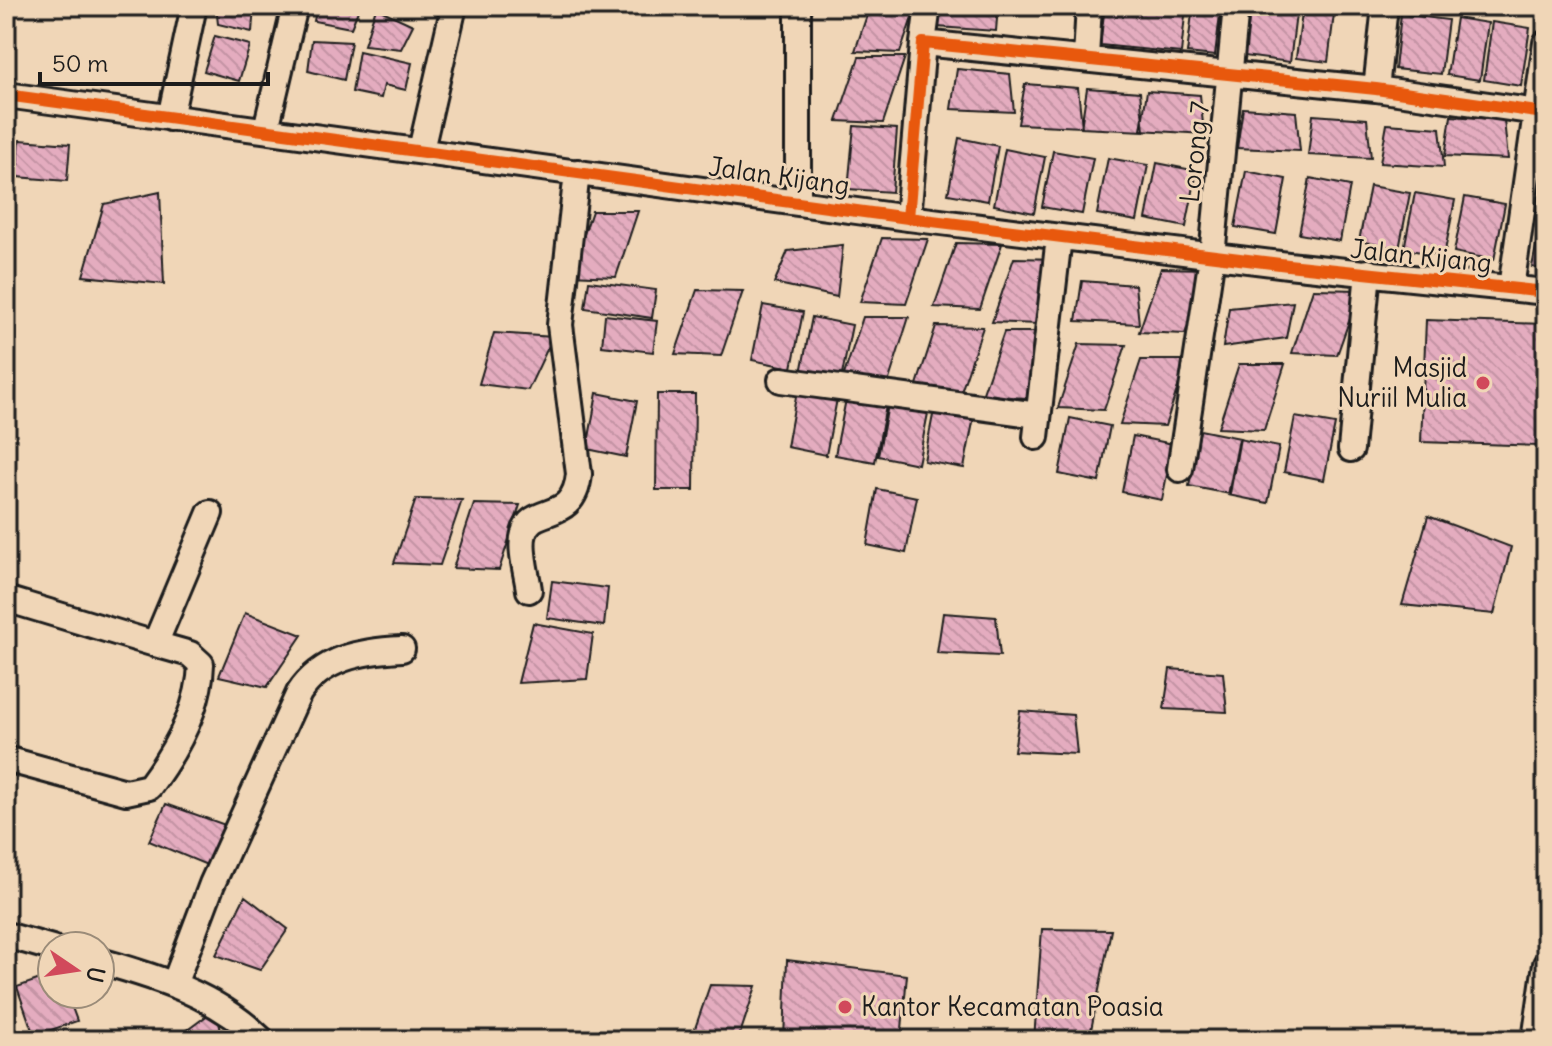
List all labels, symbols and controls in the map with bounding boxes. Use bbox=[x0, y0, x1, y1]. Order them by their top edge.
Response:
scale bar bbox=[40, 36, 268, 86]
text: 50 m bbox=[52, 48, 108, 78]
street label: Lorong 7 bbox=[1173, 99, 1216, 204]
street label: Jalan Kijang bbox=[706, 149, 852, 202]
street label: Jalan Kijang bbox=[1349, 232, 1493, 279]
place label: Masjid Nuriil Mulia bbox=[1337, 351, 1467, 414]
marker: Masjid Nuriil Mulia bbox=[1474, 374, 1492, 392]
north arrow bbox=[36, 930, 116, 1010]
text: U bbox=[80, 964, 111, 985]
place label: Kantor Kecamatan Poasia bbox=[861, 990, 1164, 1023]
marker: Kantor Kecamatan Poasia bbox=[836, 998, 854, 1016]

